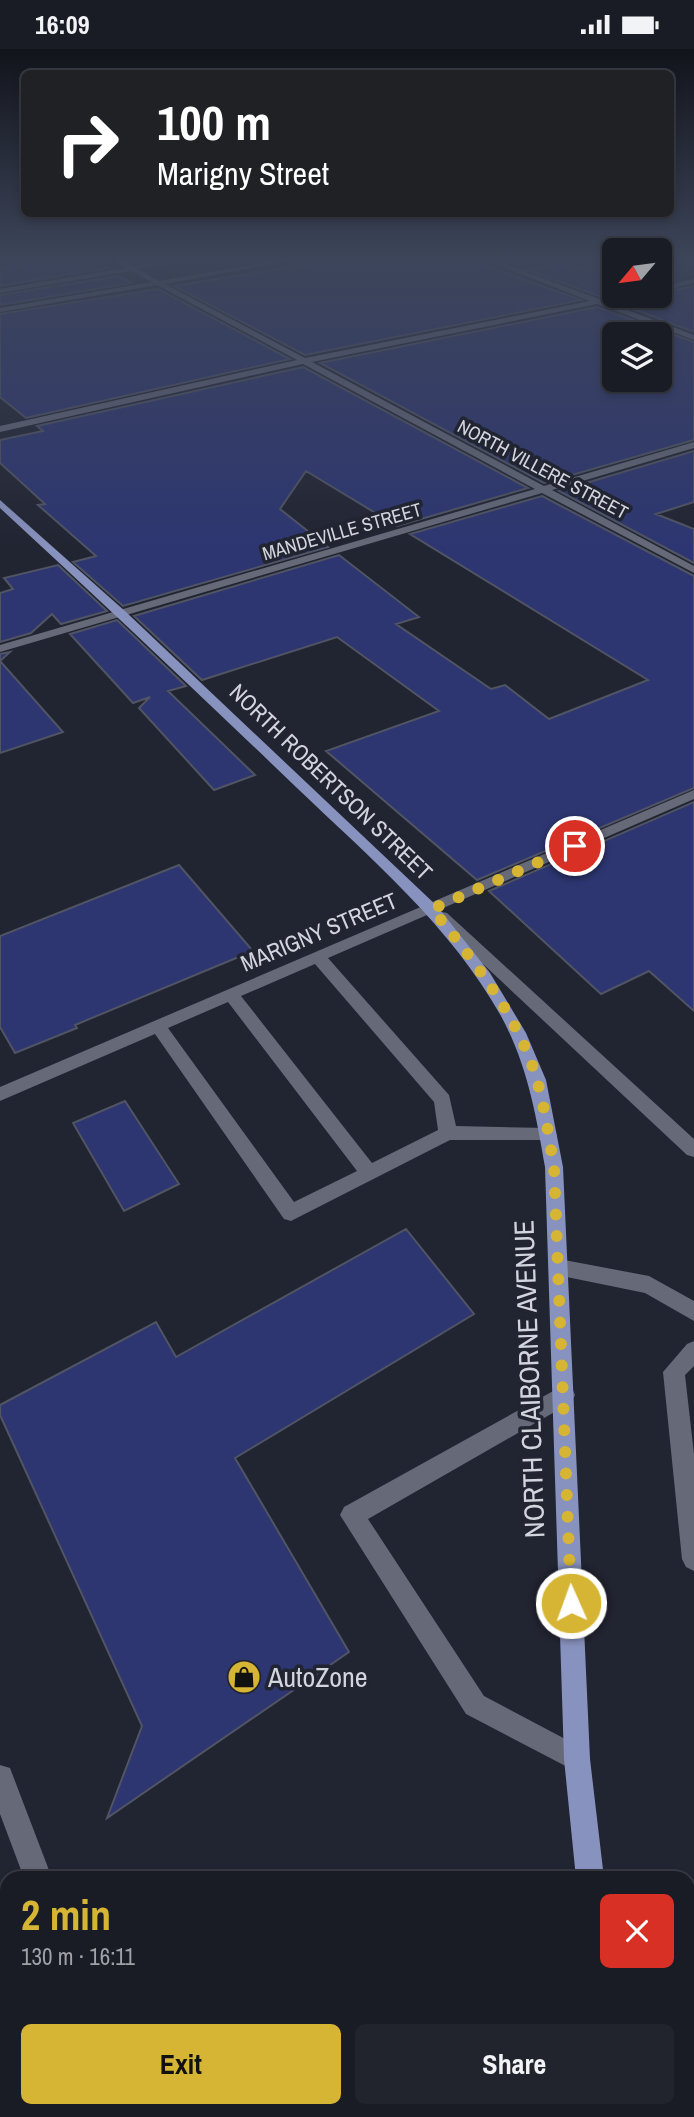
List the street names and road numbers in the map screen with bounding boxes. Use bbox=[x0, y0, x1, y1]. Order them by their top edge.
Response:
street label: NORTH VILLERE STREET bbox=[453, 413, 633, 525]
street label: MANDEVILLE STREET bbox=[259, 496, 425, 566]
street label: NORTH ROBERTSON STREET bbox=[223, 676, 440, 887]
street label: MARIGNY STREET bbox=[236, 884, 402, 979]
street label: NORTH CLAIBORNE AVENUE bbox=[504, 1219, 554, 1539]

